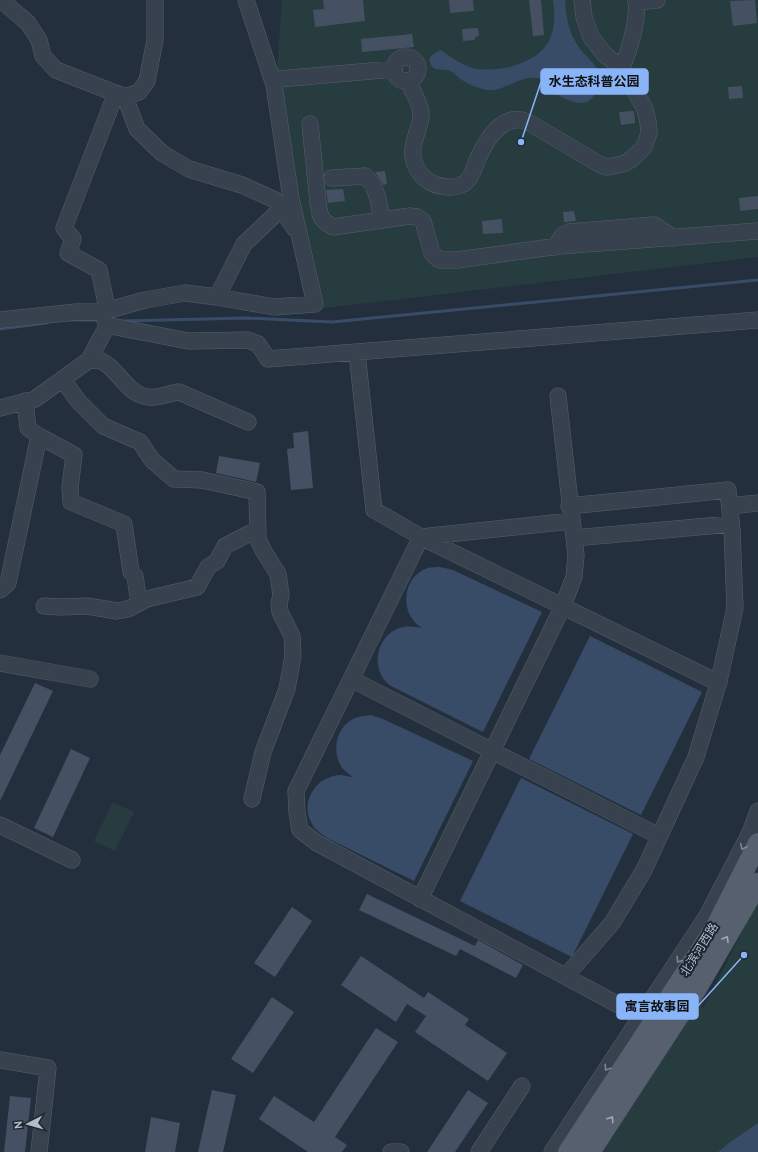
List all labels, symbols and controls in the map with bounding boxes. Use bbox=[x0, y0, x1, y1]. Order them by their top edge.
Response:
callout: 水生态科普公园 bbox=[541, 69, 648, 94]
text: 水生态科普公园 bbox=[548, 74, 640, 91]
one-way arrow bbox=[740, 842, 747, 850]
street label: 北滨河西路 bbox=[677, 920, 723, 980]
one-way arrow bbox=[721, 936, 728, 943]
one-way arrow bbox=[676, 956, 683, 963]
callout: 寓言故事园 bbox=[617, 994, 698, 1019]
text: 寓言故事园 bbox=[624, 999, 690, 1016]
one-way arrow bbox=[605, 1064, 612, 1071]
north arrow bbox=[8, 1104, 48, 1144]
one-way arrow bbox=[606, 1117, 613, 1124]
text: N bbox=[12, 1120, 26, 1130]

